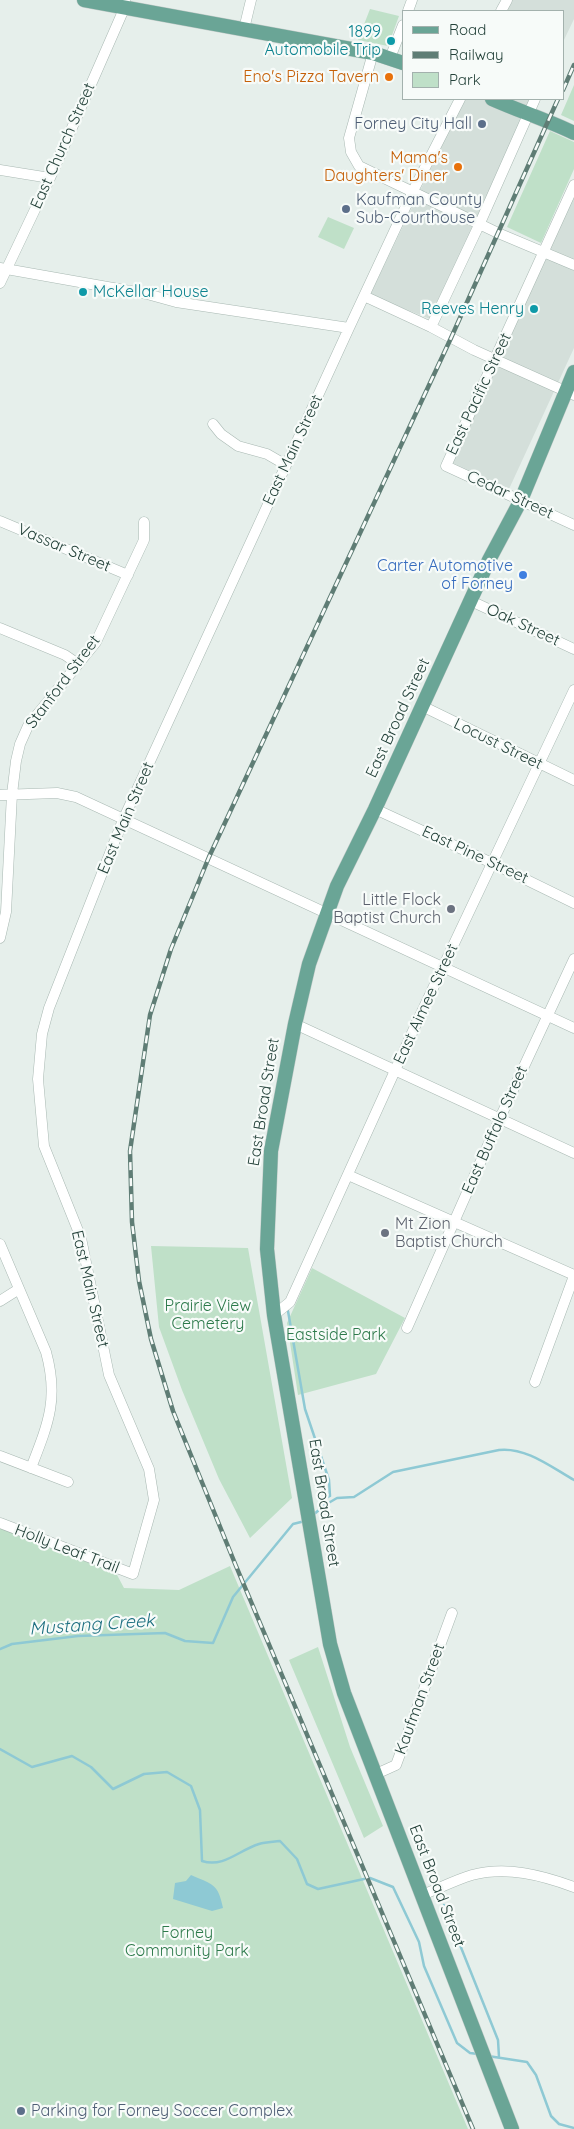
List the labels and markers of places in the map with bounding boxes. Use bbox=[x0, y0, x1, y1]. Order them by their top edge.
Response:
place label: 1899 Automobile Trip bbox=[264, 22, 381, 60]
marker: 1899 Automobile Trip bbox=[385, 35, 397, 47]
place label: Eno's Pizza Tavern bbox=[243, 67, 379, 87]
marker: Eno's Pizza Tavern bbox=[383, 71, 395, 83]
place label: Forney City Hall bbox=[354, 114, 472, 134]
marker: Forney City Hall bbox=[476, 118, 488, 130]
place label: Mama's Daughters' Diner bbox=[324, 148, 448, 186]
marker: Mama's Daughters' Diner bbox=[452, 161, 464, 173]
place label: Kaufman County Sub-Courthouse bbox=[356, 190, 482, 228]
marker: Kaufman County Sub-Courthouse bbox=[340, 203, 352, 215]
place label: McKellar House bbox=[93, 282, 208, 302]
marker: McKellar House bbox=[77, 286, 89, 298]
place label: Reeves Henry bbox=[421, 299, 524, 319]
marker: Reeves Henry bbox=[528, 303, 540, 315]
place label: Carter Automotive of Forney bbox=[377, 556, 513, 594]
marker: Carter Automotive of Forney bbox=[517, 569, 529, 581]
place label: Little Flock Baptist Church bbox=[333, 890, 441, 928]
marker: Little Flock Baptist Church bbox=[445, 903, 457, 915]
place label: Mt Zion Baptist Church bbox=[395, 1214, 503, 1252]
marker: Mt Zion Baptist Church bbox=[379, 1227, 391, 1239]
place label: Parking for Forney Soccer Complex bbox=[31, 2101, 293, 2121]
marker: Parking for Forney Soccer Complex bbox=[15, 2105, 27, 2117]

